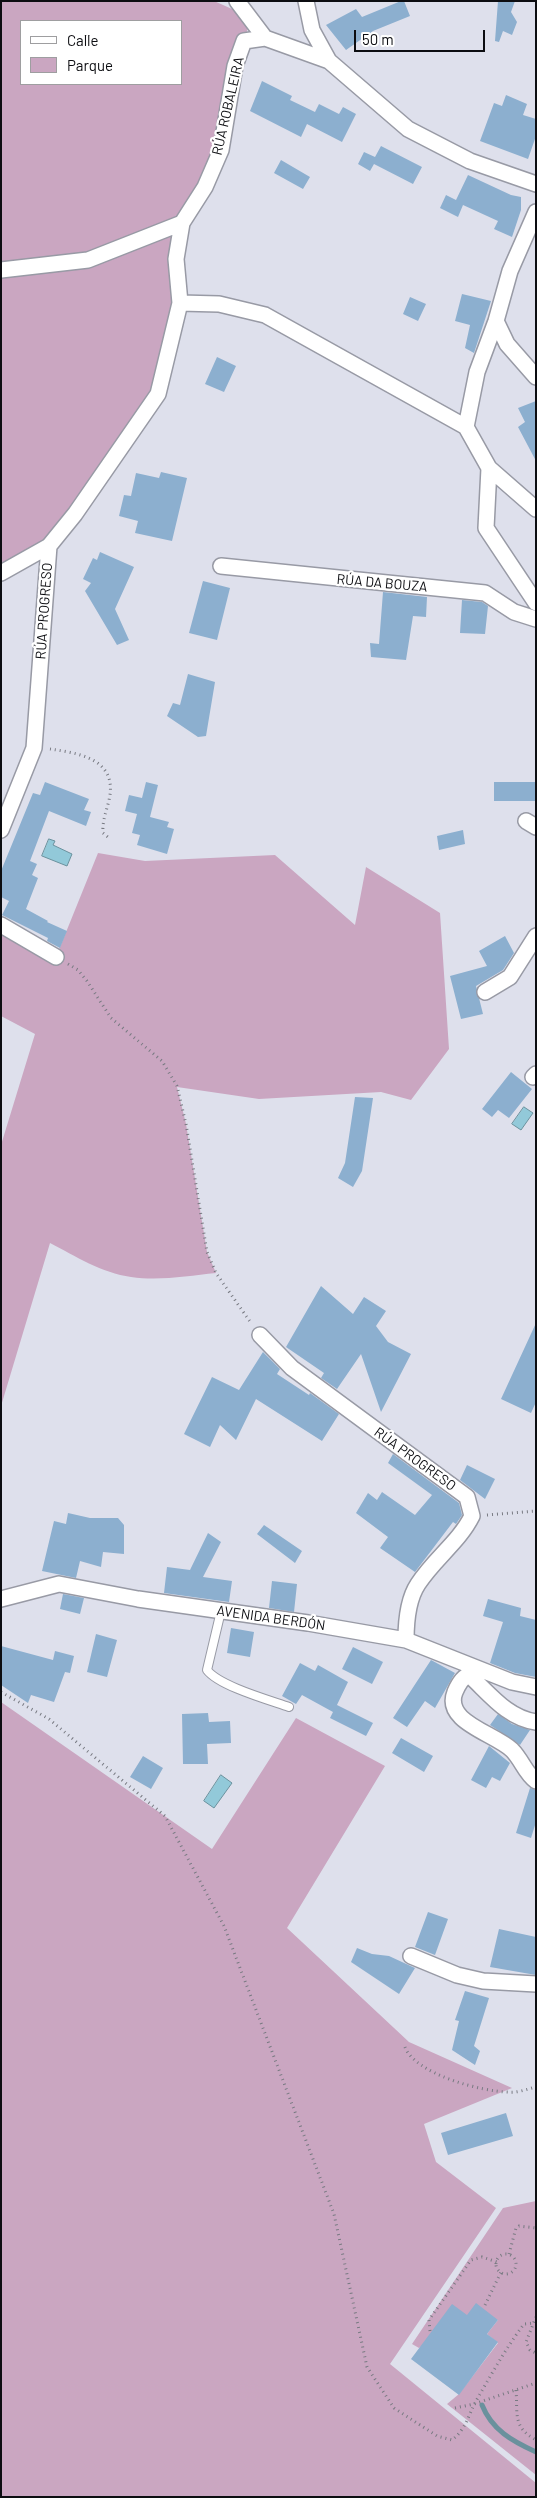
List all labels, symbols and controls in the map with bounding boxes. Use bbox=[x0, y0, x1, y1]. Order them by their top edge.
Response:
legend bbox=[20, 20, 182, 85]
scale bar bbox=[357, 20, 488, 52]
text: 50 m bbox=[362, 30, 394, 48]
text: Calle bbox=[67, 31, 99, 49]
street label: RÚA ROBALEIRA bbox=[208, 55, 248, 157]
text: Parque bbox=[67, 56, 113, 74]
street label: RÚA PROGRESO bbox=[32, 562, 56, 660]
street label: RÚA DA BOUZA bbox=[336, 571, 428, 595]
street label: RÚA PROGRESO bbox=[371, 1424, 459, 1494]
street label: AVENIDA BERDÓN bbox=[216, 1602, 326, 1634]

